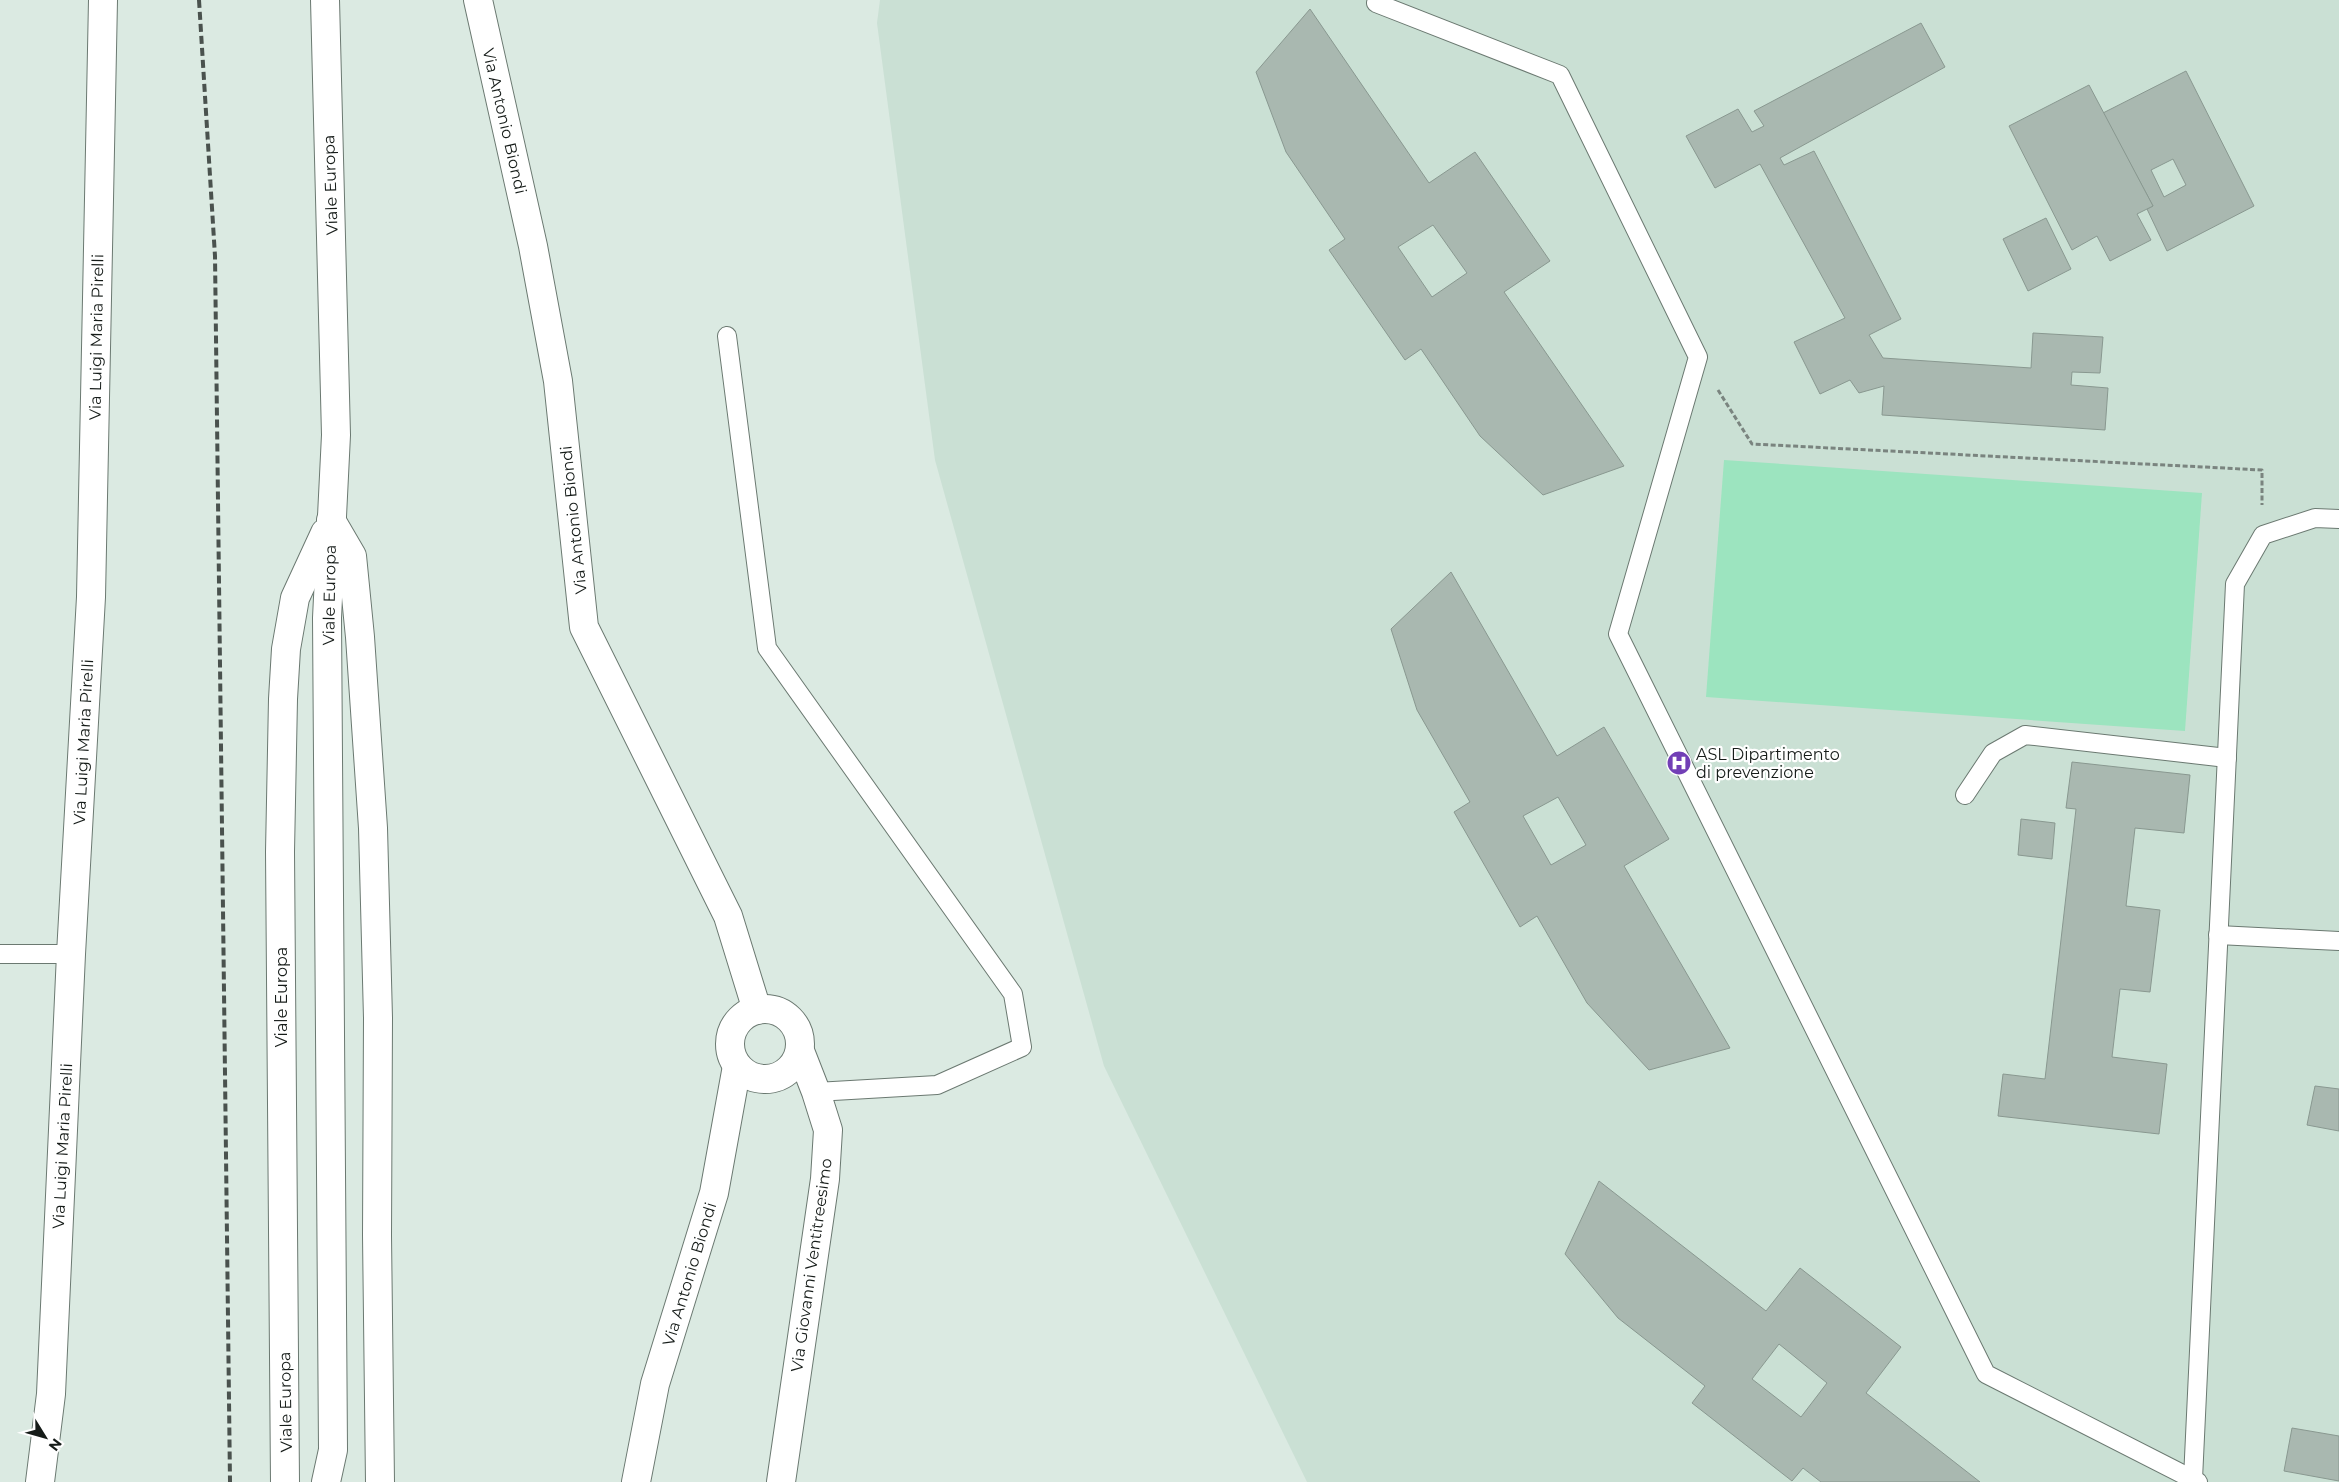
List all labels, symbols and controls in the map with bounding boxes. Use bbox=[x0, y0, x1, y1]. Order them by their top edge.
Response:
street label: Via Antonio Biondi bbox=[478, 46, 531, 196]
street label: Viale Europa bbox=[319, 134, 342, 236]
street label: Via Luigi Maria Pirelli bbox=[86, 254, 107, 420]
street label: Via Antonio Biondi bbox=[556, 445, 591, 595]
street label: Viale Europa bbox=[319, 545, 340, 645]
street label: Via Luigi Maria Pirelli bbox=[70, 659, 97, 825]
place label: ASL Dipartimento di prevenzione bbox=[1696, 745, 1840, 782]
hospital icon: ASL Dipartimento di prevenzione bbox=[1666, 750, 1692, 776]
street label: Viale Europa bbox=[272, 947, 291, 1047]
street label: Via Luigi Maria Pirelli bbox=[49, 1063, 76, 1229]
street label: Via Giovanni Ventitreesimo bbox=[787, 1157, 836, 1373]
street label: Via Antonio Biondi bbox=[659, 1200, 720, 1348]
street label: Viale Europa bbox=[275, 1352, 296, 1452]
north arrow bbox=[20, 1412, 70, 1462]
text: N bbox=[45, 1435, 66, 1455]

